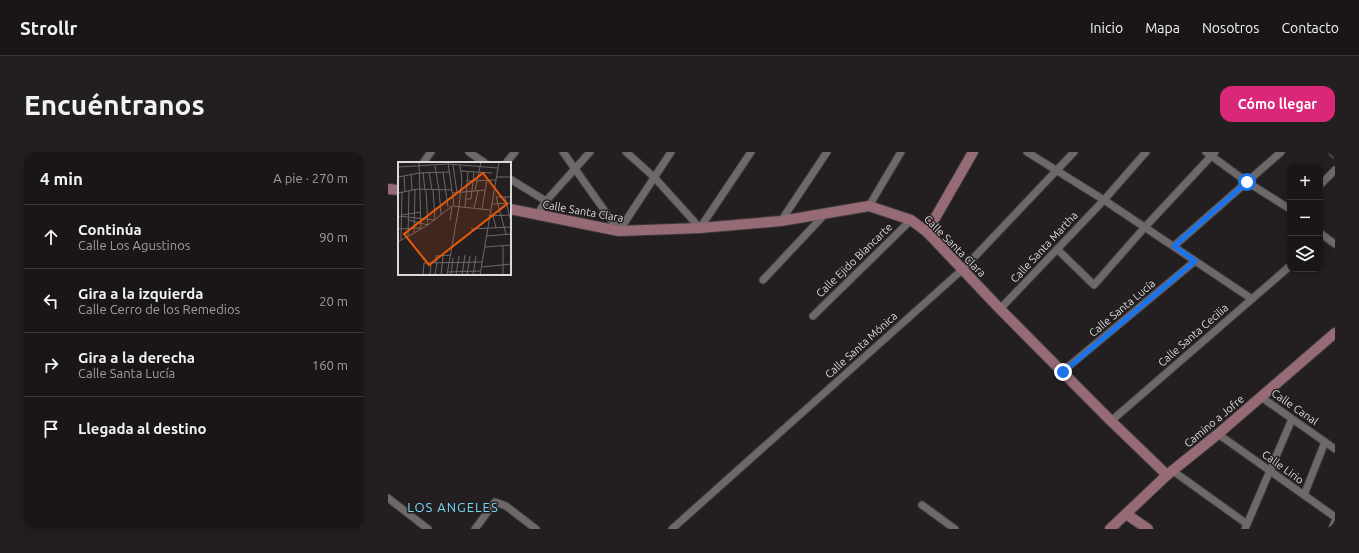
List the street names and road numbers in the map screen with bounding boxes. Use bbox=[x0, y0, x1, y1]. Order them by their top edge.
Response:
street label: Calle Santa Clara bbox=[542, 198, 624, 224]
street label: Calle Santa Martha bbox=[1008, 209, 1080, 285]
street label: Calle Santa Clara bbox=[922, 213, 988, 279]
street label: Calle Ejido Blancarte bbox=[814, 221, 894, 299]
street label: Calle Santa Lucía bbox=[1087, 277, 1157, 339]
street label: Calle Santa Cecilia bbox=[1156, 301, 1230, 369]
street label: Calle Santa Mónica bbox=[823, 310, 899, 380]
street label: Calle Canal bbox=[1269, 387, 1321, 427]
street label: Camino a Jofre bbox=[1182, 393, 1246, 449]
street label: Calle Lirio bbox=[1260, 448, 1306, 486]

